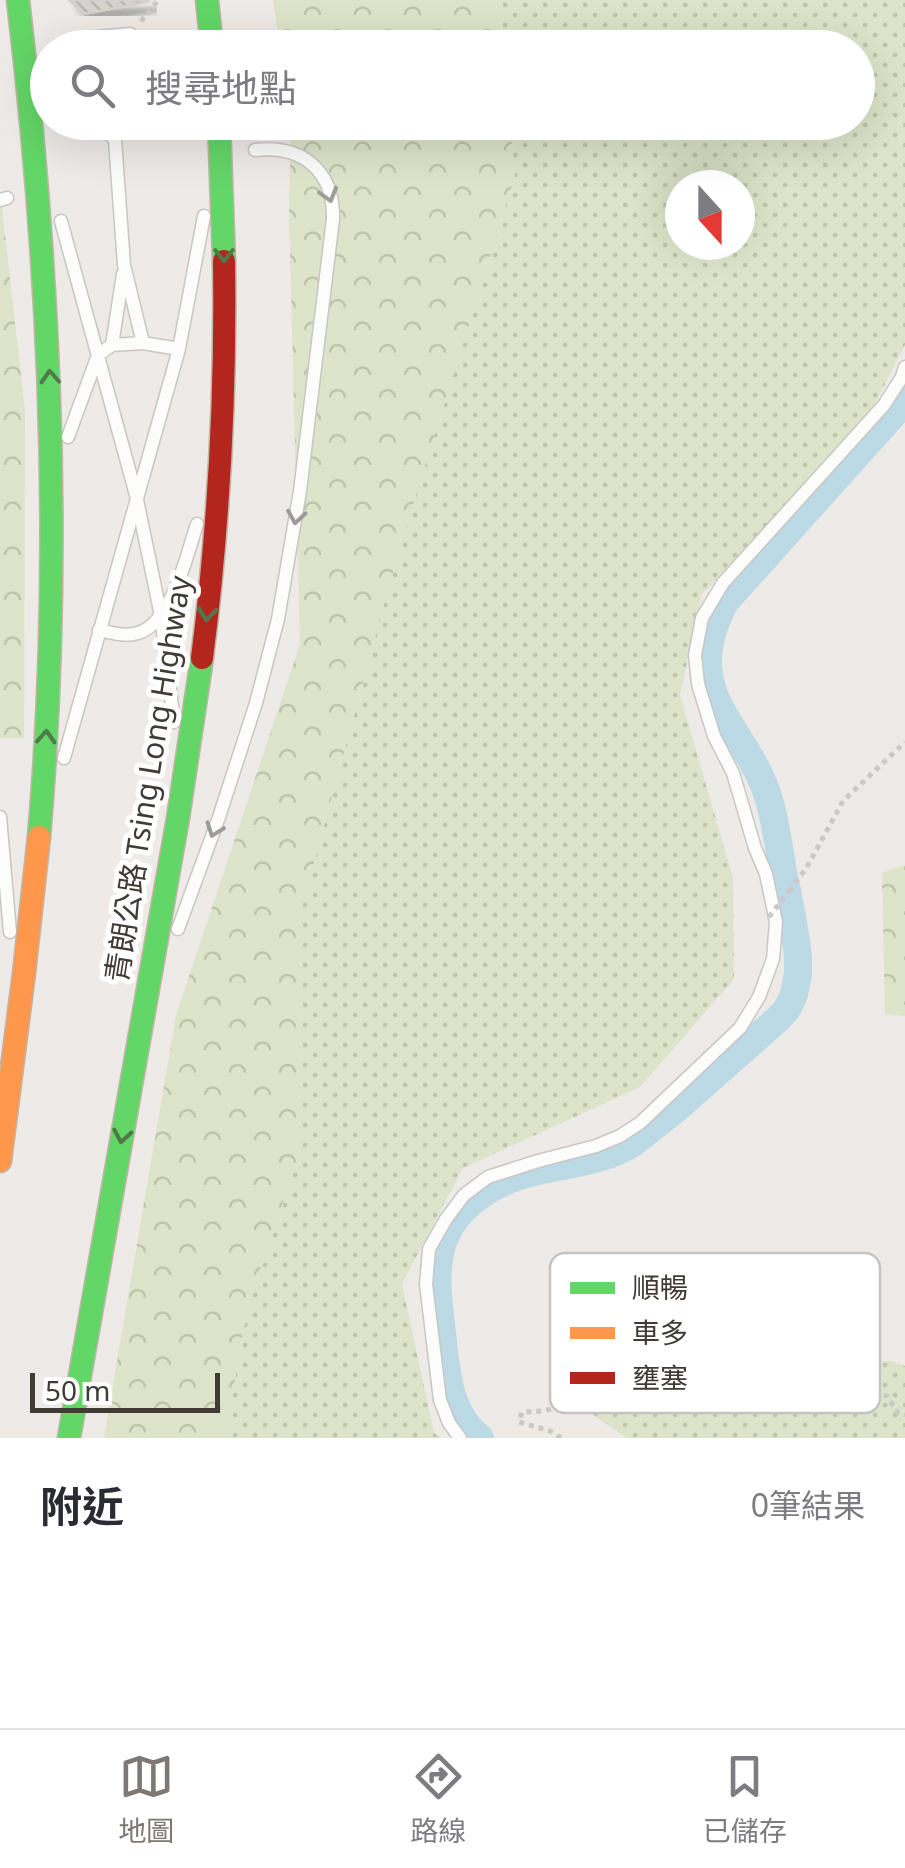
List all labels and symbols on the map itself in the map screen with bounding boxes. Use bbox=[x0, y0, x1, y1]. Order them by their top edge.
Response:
north arrow bbox=[665, 170, 755, 260]
one-way arrow bbox=[317, 186, 338, 203]
one-way arrow bbox=[214, 247, 235, 263]
one-way arrow bbox=[40, 368, 61, 384]
one-way arrow bbox=[287, 508, 308, 525]
street label: 青朗公路 Tsing Long Highway bbox=[95, 572, 200, 985]
one-way arrow bbox=[197, 607, 219, 623]
one-way arrow bbox=[35, 728, 56, 744]
one-way arrow bbox=[205, 821, 226, 838]
one-way arrow bbox=[112, 1128, 133, 1144]
legend bbox=[550, 1253, 880, 1413]
text: 順暢 bbox=[632, 1268, 688, 1306]
text: 車多 bbox=[632, 1313, 688, 1351]
text: 壅塞 bbox=[632, 1358, 688, 1396]
scale bar bbox=[30, 1368, 220, 1412]

